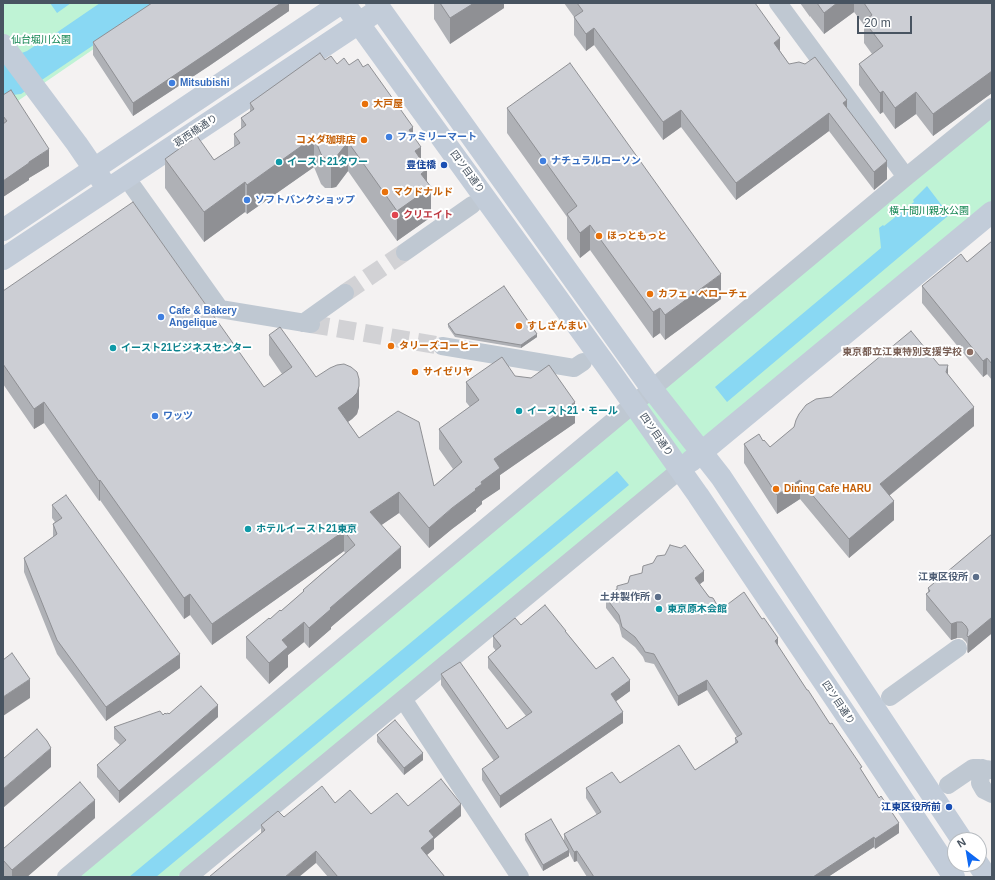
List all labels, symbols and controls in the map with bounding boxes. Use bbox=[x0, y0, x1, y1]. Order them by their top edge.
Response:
scale bar bbox=[859, 8, 914, 34]
text: 20 m bbox=[864, 16, 891, 30]
park label: 仙台堀川公園 bbox=[11, 34, 71, 46]
place label: Mitsubishi bbox=[180, 77, 229, 89]
marker: Mitsubishi bbox=[167, 78, 177, 88]
place label: 大戸屋 bbox=[373, 98, 403, 110]
marker: 大戸屋 bbox=[360, 99, 370, 109]
street label: 葛西橋通り bbox=[172, 112, 220, 150]
place label: ファミリーマート bbox=[397, 131, 477, 143]
marker: ファミリーマート bbox=[384, 132, 394, 142]
place label: コメダ珈琲店 bbox=[296, 134, 356, 146]
marker: コメダ珈琲店 bbox=[359, 135, 369, 145]
street label: 四ツ目通り bbox=[447, 148, 487, 196]
place label: ナチュラルローソン bbox=[551, 155, 641, 167]
place label: イースト21タワー bbox=[287, 156, 368, 168]
marker: ナチュラルローソン bbox=[538, 156, 548, 166]
marker: イースト21タワー bbox=[274, 157, 284, 167]
place label: 豊住橋 bbox=[406, 159, 436, 171]
marker: 豊住橋 bbox=[439, 160, 449, 170]
place label: マクドナルド bbox=[393, 186, 453, 198]
marker: マクドナルド bbox=[380, 187, 390, 197]
place label: ソフトバンクショップ bbox=[255, 194, 355, 206]
marker: ソフトバンクショップ bbox=[242, 195, 252, 205]
park label: 横十間川親水公園 bbox=[889, 205, 969, 217]
place label: クリエイト bbox=[403, 209, 453, 221]
marker: クリエイト bbox=[390, 210, 400, 220]
place label: ほっともっと bbox=[607, 230, 667, 242]
marker: ほっともっと bbox=[594, 231, 604, 241]
place label: カフェ・ベローチェ bbox=[658, 288, 748, 300]
marker: カフェ・ベローチェ bbox=[645, 289, 655, 299]
place label: Cafe & Bakery Angelique bbox=[169, 305, 237, 328]
marker: Cafe & Bakery Angelique bbox=[156, 312, 166, 322]
place label: すしざんまい bbox=[527, 320, 587, 332]
marker: すしざんまい bbox=[514, 321, 524, 331]
place label: タリーズコーヒー bbox=[399, 340, 479, 352]
marker: タリーズコーヒー bbox=[386, 341, 396, 351]
place label: イースト21ビジネスセンター bbox=[121, 342, 252, 354]
marker: イースト21ビジネスセンター bbox=[108, 343, 118, 353]
place label: 東京都立江東特別支援学校 bbox=[842, 346, 962, 358]
marker: 東京都立江東特別支援学校 bbox=[965, 347, 975, 357]
place label: サイゼリヤ bbox=[423, 366, 473, 378]
marker: サイゼリヤ bbox=[410, 367, 420, 377]
place label: イース卜21・モール bbox=[527, 405, 618, 417]
marker: イース卜21・モール bbox=[514, 406, 524, 416]
place label: ワッツ bbox=[163, 410, 193, 422]
marker: ワッツ bbox=[150, 411, 160, 421]
street label: 四ツ目通り bbox=[637, 411, 675, 459]
place label: Dining Cafe HARU bbox=[784, 483, 871, 495]
marker: Dining Cafe HARU bbox=[771, 484, 781, 494]
place label: ホテルイースト21東京 bbox=[256, 523, 357, 535]
marker: ホテルイースト21東京 bbox=[243, 524, 253, 534]
place label: 江東区役所 bbox=[918, 571, 968, 583]
marker: 江東区役所 bbox=[971, 572, 981, 582]
place label: 土井製作所 bbox=[600, 591, 650, 603]
marker: 土井製作所 bbox=[653, 592, 663, 602]
place label: 東京原木会館 bbox=[667, 603, 727, 615]
marker: 東京原木会館 bbox=[654, 604, 664, 614]
street label: 四ツ目通り bbox=[819, 679, 857, 727]
place label: 江東区役所前 bbox=[881, 801, 941, 813]
marker: 江東区役所前 bbox=[944, 802, 954, 812]
north arrow bbox=[947, 832, 987, 872]
text: N bbox=[955, 835, 968, 850]

